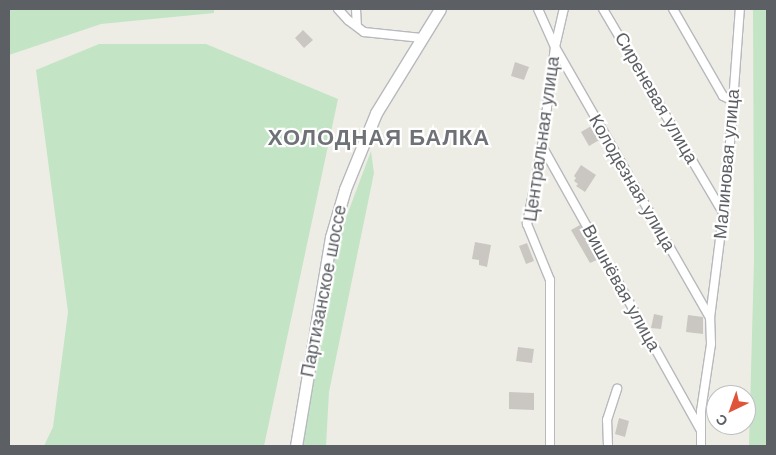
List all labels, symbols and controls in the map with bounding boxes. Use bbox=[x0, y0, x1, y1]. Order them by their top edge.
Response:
street label: Сиреневая улица bbox=[610, 29, 702, 167]
street label: Центральная улица bbox=[520, 55, 564, 223]
street label: Малиновая улица bbox=[710, 88, 744, 240]
street label: Колодезная улица bbox=[584, 111, 680, 255]
district label: ХОЛОДНАЯ БАЛКА bbox=[266, 125, 492, 151]
street label: Партизанское шоссе bbox=[297, 203, 351, 379]
street label: Вишнёвая улица bbox=[577, 221, 665, 355]
north arrow bbox=[706, 385, 756, 435]
text: С bbox=[713, 411, 731, 430]

